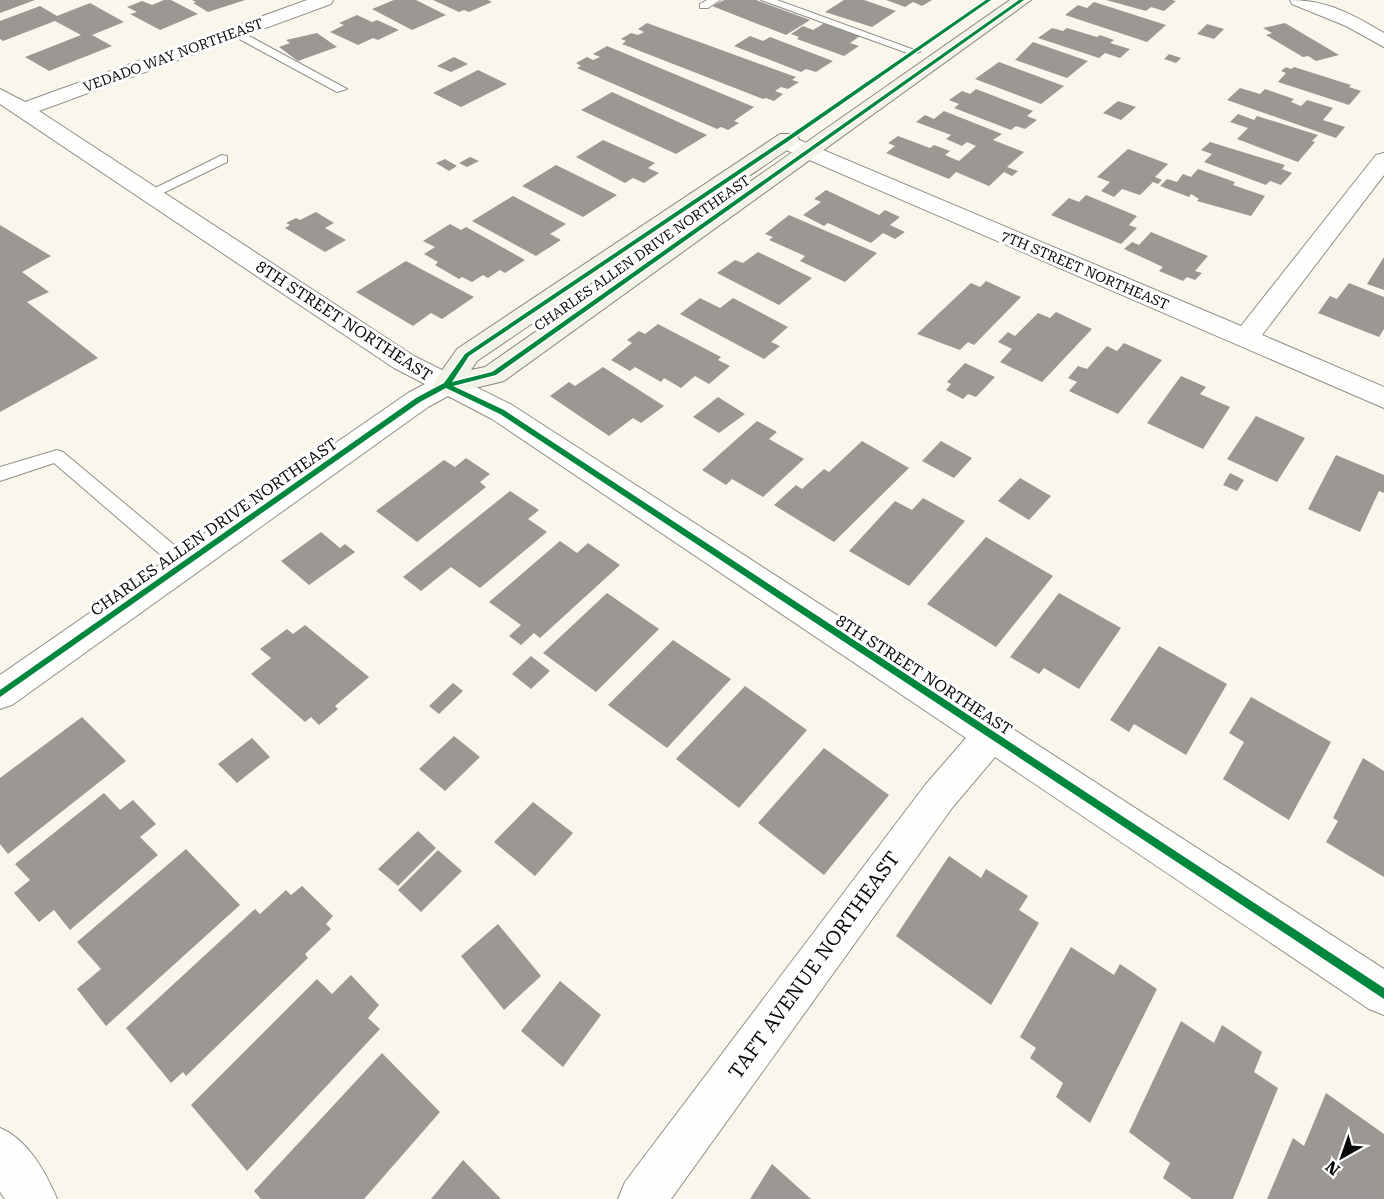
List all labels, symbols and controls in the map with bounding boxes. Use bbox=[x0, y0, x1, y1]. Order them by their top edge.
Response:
street label: VEDADO WAY NORTHEAST bbox=[81, 15, 265, 95]
street label: CHARLES ALLEN DRIVE NORTHEAST bbox=[531, 172, 753, 334]
street label: 7TH STREET NORTHEAST bbox=[999, 227, 1171, 313]
street label: 8TH STREET NORTHEAST bbox=[252, 257, 436, 385]
street label: CHARLES ALLEN DRIVE NORTHEAST bbox=[87, 434, 341, 620]
street label: 8TH STREET NORTHEAST bbox=[832, 611, 1016, 739]
street label: TAFT AVENUE NORTHEAST bbox=[723, 847, 905, 1083]
north arrow bbox=[1312, 1127, 1372, 1187]
text: N bbox=[1322, 1157, 1344, 1179]

